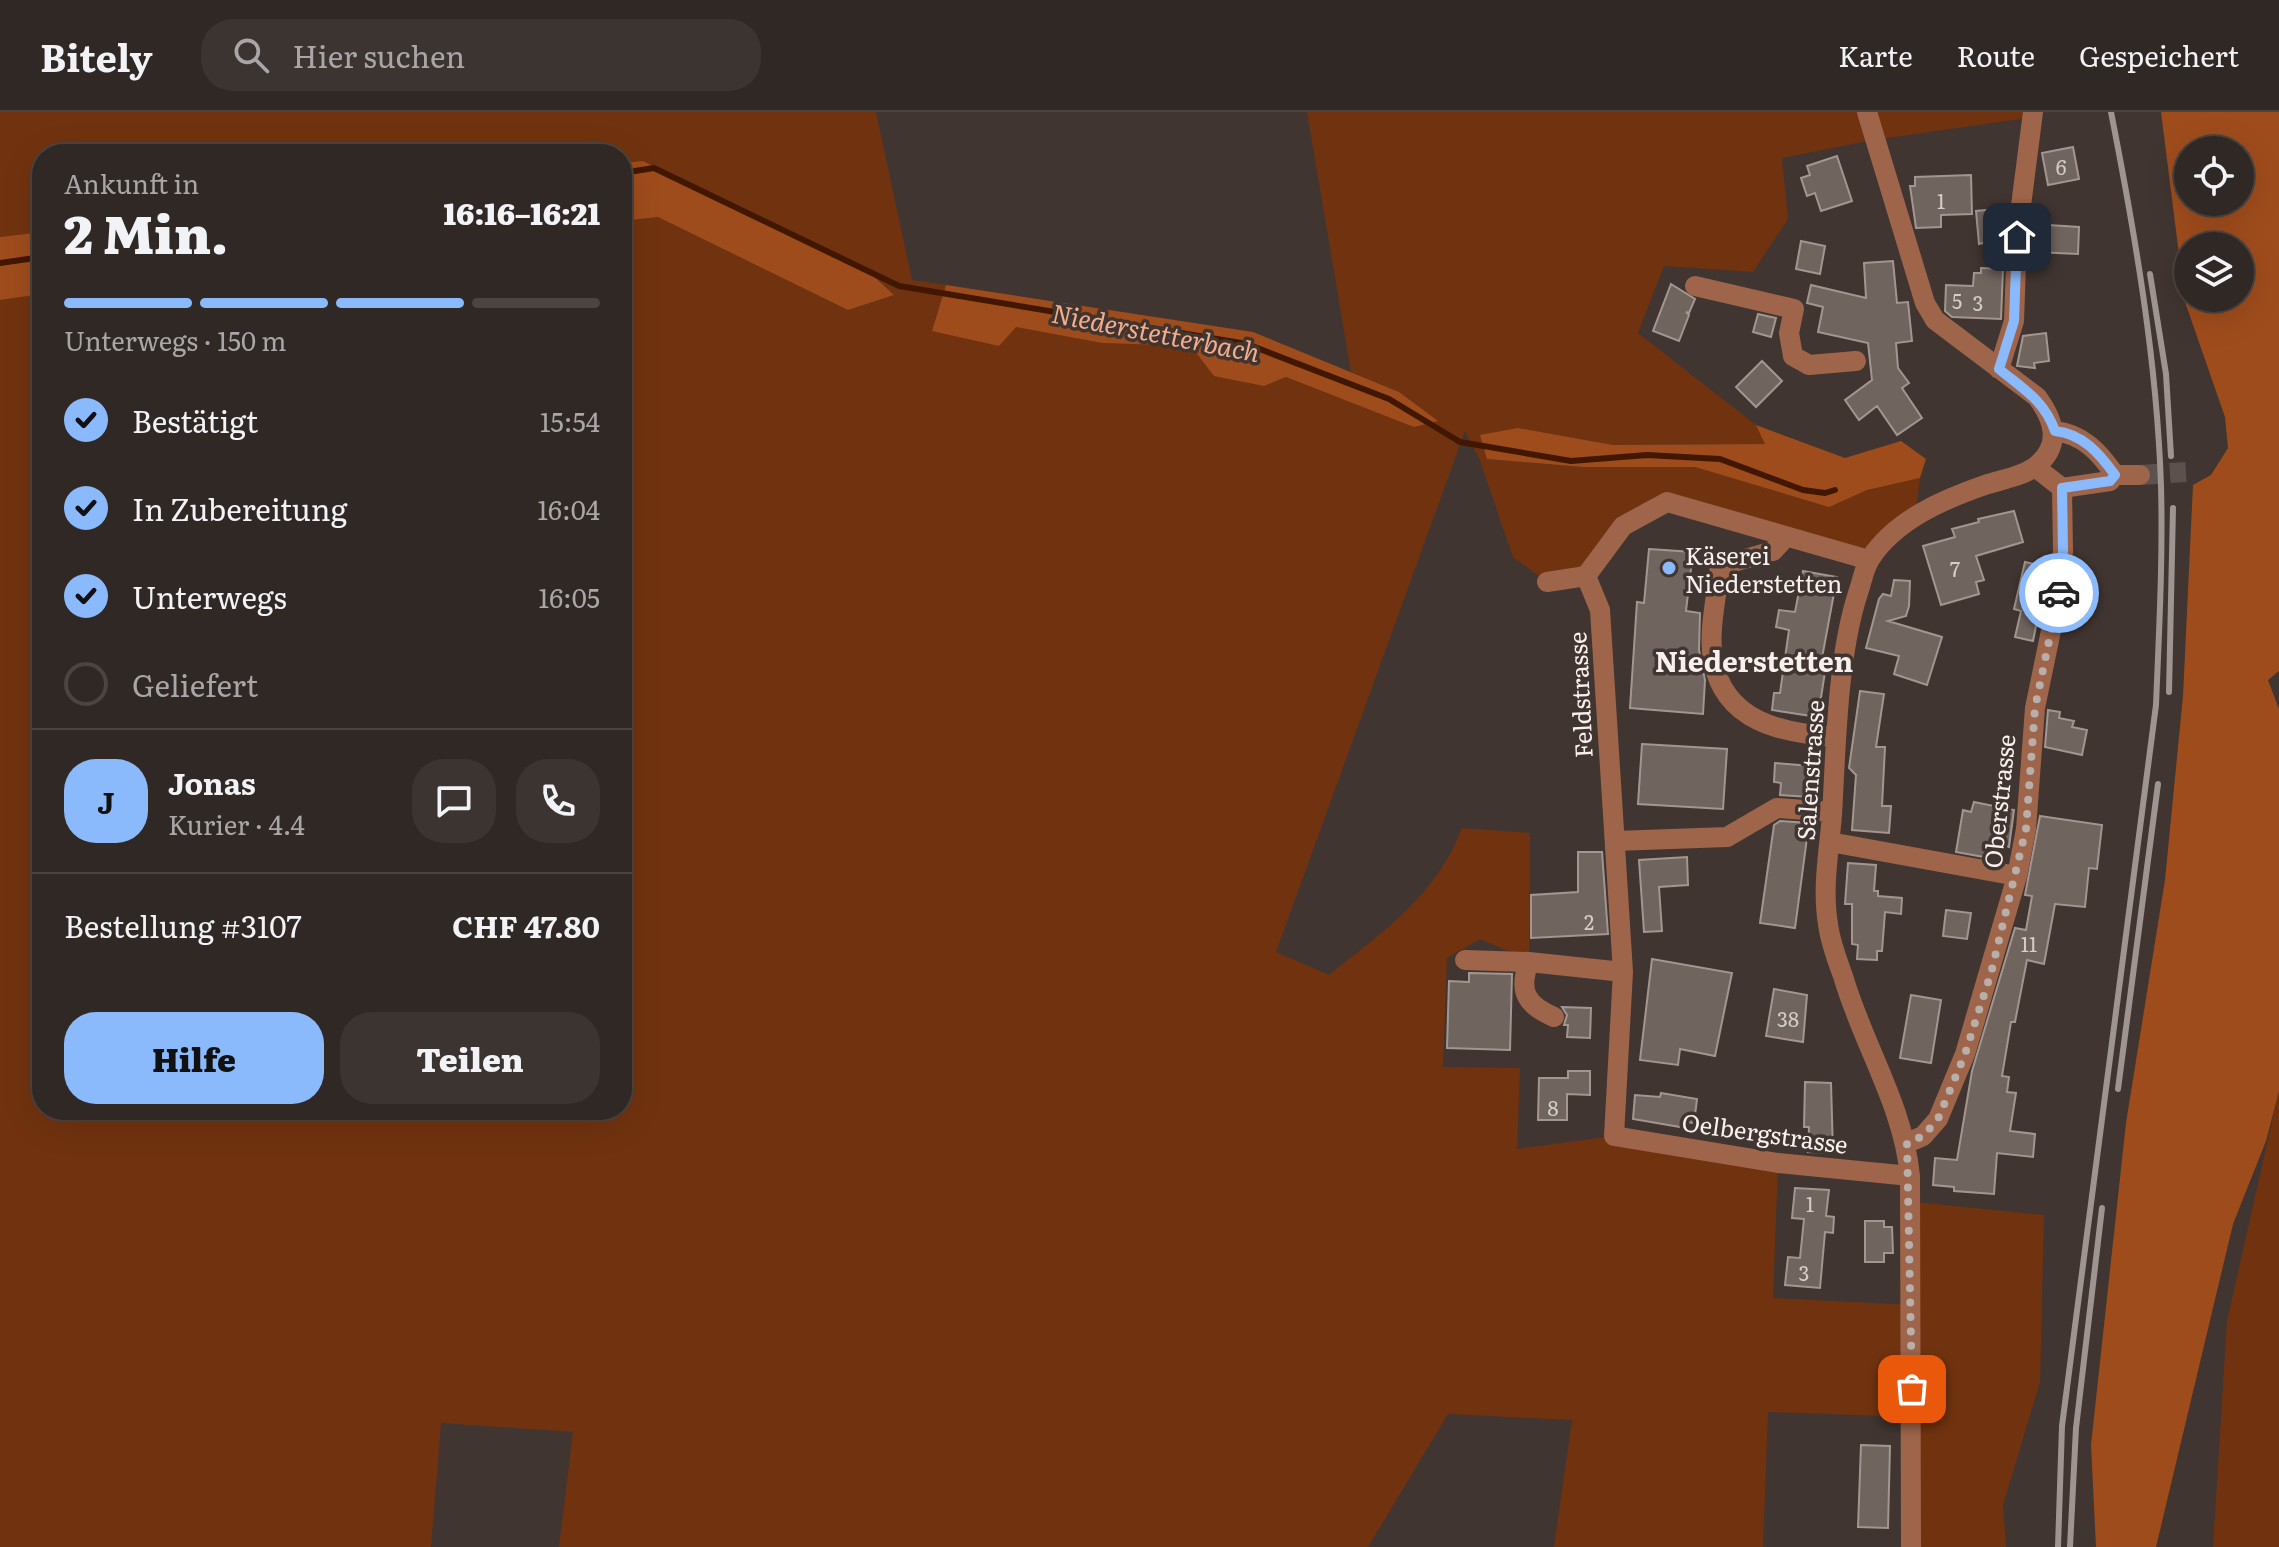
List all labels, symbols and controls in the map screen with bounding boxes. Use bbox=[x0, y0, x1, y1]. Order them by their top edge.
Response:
search box bbox=[201, 19, 761, 91]
text: Bitely bbox=[40, 27, 153, 84]
icon: search bbox=[229, 33, 273, 77]
text: Hier suchen bbox=[293, 33, 465, 77]
text: Karte bbox=[1838, 34, 1913, 76]
text: Route bbox=[1957, 34, 2035, 76]
text: Gespeichert bbox=[2079, 34, 2239, 76]
map controls bbox=[2174, 136, 2254, 312]
button: locate bbox=[2174, 136, 2254, 216]
house number: 6 bbox=[2056, 151, 2067, 181]
text: Ankunft in bbox=[64, 163, 199, 202]
house number: 1 bbox=[1937, 185, 1945, 215]
text: 16:16–16:21 bbox=[444, 190, 600, 234]
text: 2 Min. bbox=[64, 193, 228, 270]
pin bbox=[1983, 203, 2051, 271]
icon: home bbox=[1995, 215, 2039, 259]
button: layers bbox=[2174, 232, 2254, 312]
house number: 5 bbox=[1952, 285, 1962, 315]
house number: 3 bbox=[1973, 287, 1983, 317]
water label: Niederstetterbach bbox=[1049, 292, 1263, 370]
text: Unterwegs · 150 m bbox=[64, 320, 286, 359]
icon: check bbox=[64, 398, 108, 442]
text: Bestätigt bbox=[132, 398, 258, 442]
text: 15:54 bbox=[540, 401, 600, 440]
icon: check bbox=[64, 486, 108, 530]
text: In Zubereitung bbox=[132, 486, 347, 530]
text: 16:04 bbox=[537, 489, 600, 528]
place label: Käserei Niederstetten bbox=[1685, 537, 1843, 600]
house number: 7 bbox=[1950, 553, 1960, 583]
courier bbox=[2019, 553, 2099, 633]
marker: Käserei Niederstetten bbox=[1660, 559, 1678, 577]
icon: car bbox=[2037, 571, 2081, 615]
icon: check bbox=[64, 574, 108, 618]
text: Unterwegs bbox=[132, 574, 287, 618]
text: 16:05 bbox=[539, 577, 600, 616]
street label: Feldstrasse bbox=[1558, 631, 1600, 759]
district label: Niederstetten bbox=[1655, 639, 1853, 681]
text: Geliefert bbox=[132, 662, 258, 706]
street label: Salenstrasse bbox=[1787, 699, 1831, 841]
street label: Oberstrasse bbox=[1974, 732, 2022, 870]
button: chat bbox=[412, 759, 496, 843]
button: phone bbox=[516, 759, 600, 843]
text: Jonas bbox=[168, 760, 256, 804]
text: J bbox=[97, 779, 115, 823]
text: Kurier · 4.4 bbox=[168, 804, 305, 843]
text: Bestellung #3107 bbox=[64, 903, 302, 947]
text: CHF 47.80 bbox=[452, 903, 600, 947]
house number: 2 bbox=[1584, 906, 1594, 936]
house number: 11 bbox=[2021, 928, 2037, 958]
house number: 38 bbox=[1777, 1003, 1799, 1033]
button: Hilfe bbox=[64, 1012, 324, 1104]
button: Teilen bbox=[340, 1012, 600, 1104]
house number: 8 bbox=[1547, 1092, 1559, 1122]
street label: Oelbergstrasse bbox=[1680, 1103, 1850, 1161]
house number: 1 bbox=[1806, 1188, 1814, 1218]
house number: 3 bbox=[1799, 1257, 1809, 1287]
pin bbox=[1878, 1355, 1946, 1423]
icon: bag bbox=[1890, 1367, 1934, 1411]

